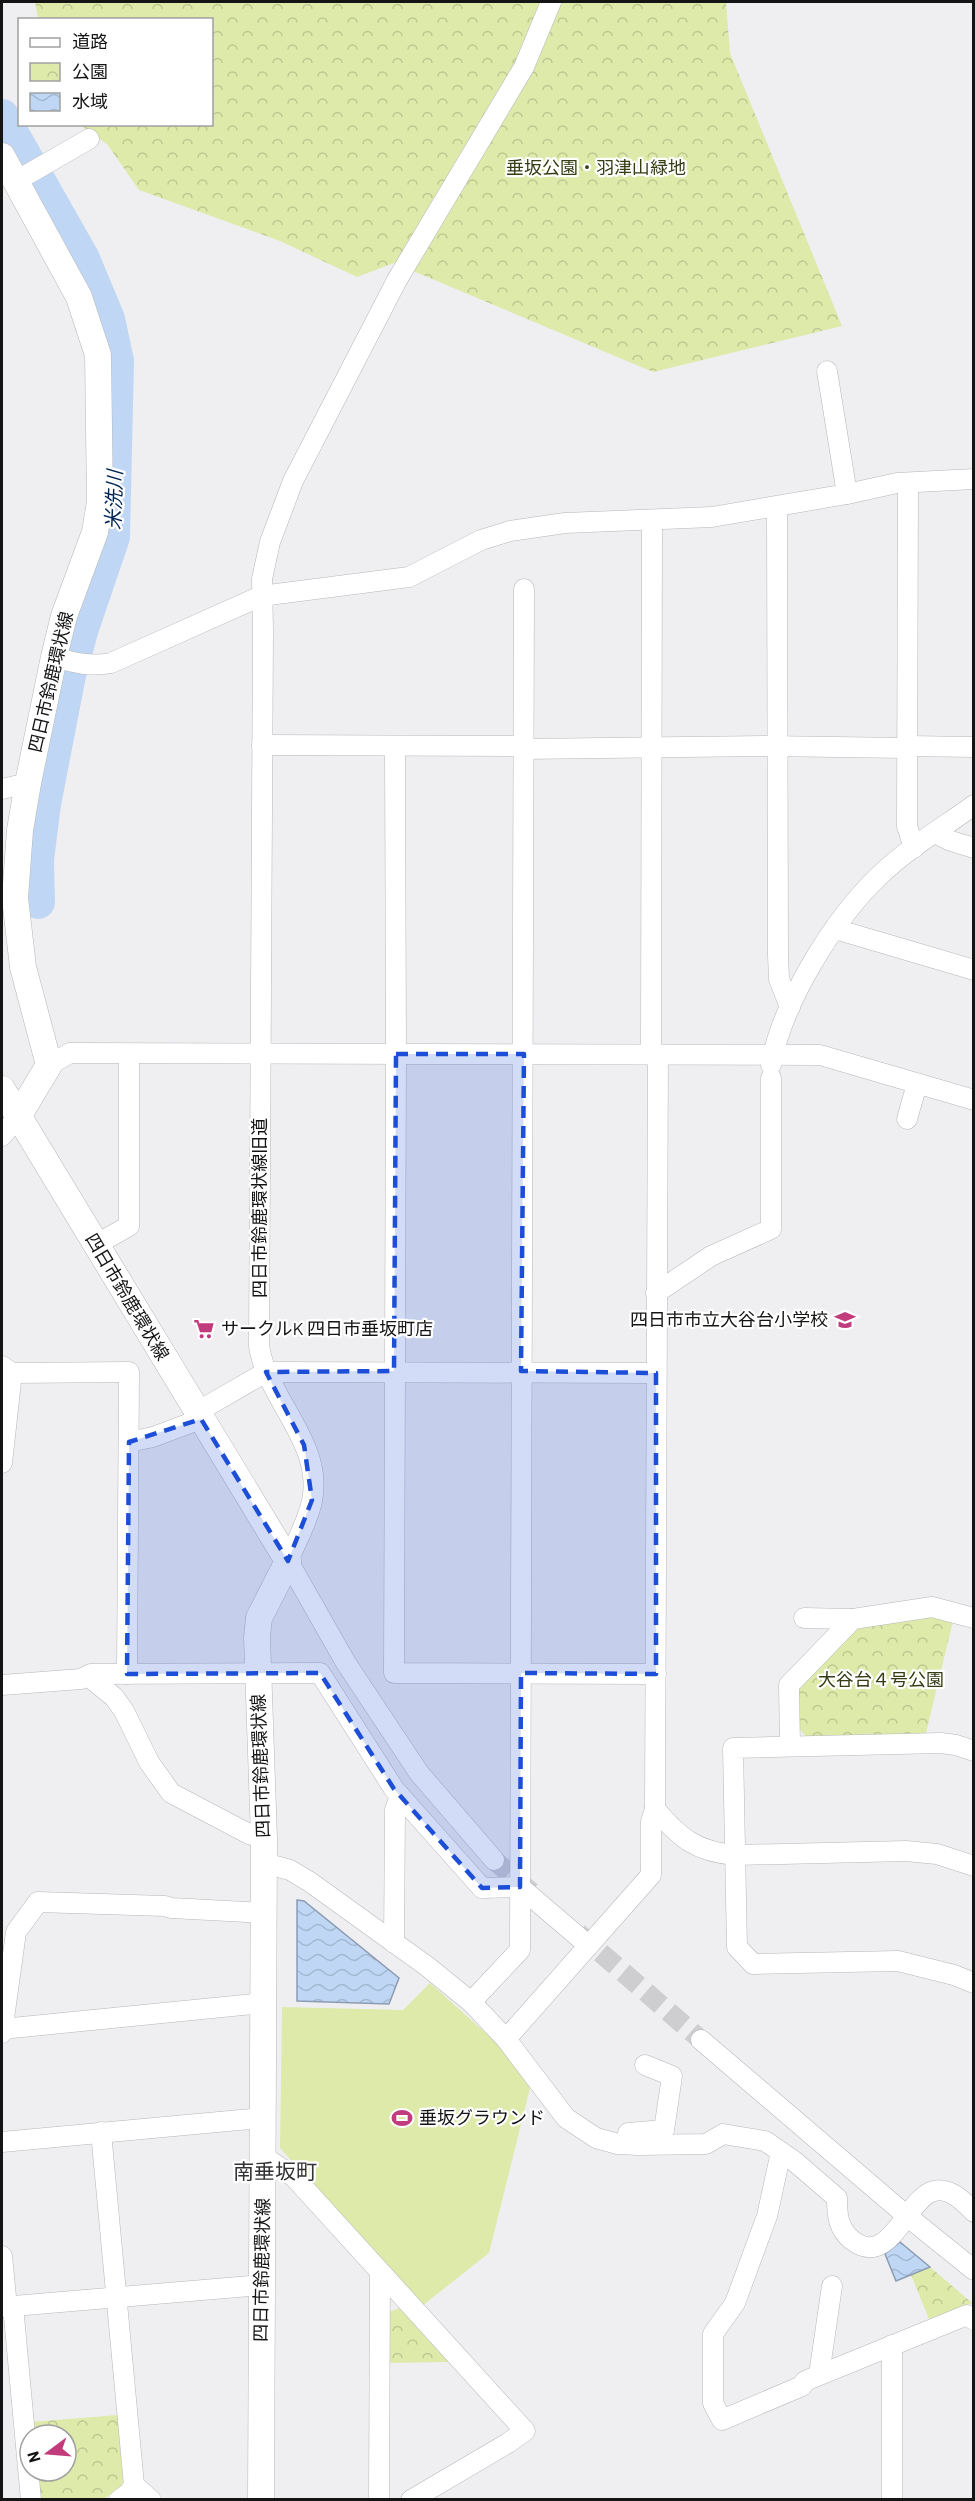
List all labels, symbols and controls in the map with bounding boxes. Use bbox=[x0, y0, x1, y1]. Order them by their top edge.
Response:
legend bbox=[18, 18, 213, 126]
text: 道路 bbox=[72, 30, 108, 52]
text: 公園 bbox=[72, 60, 108, 82]
text: 水域 bbox=[72, 90, 108, 112]
park label: 垂坂公園・羽津山緑地 bbox=[506, 156, 686, 178]
water label: 米洗川 bbox=[100, 468, 126, 530]
street label: 四日市鈴鹿環状線 bbox=[23, 609, 77, 754]
street label: 四日市鈴鹿環状線旧道 bbox=[248, 1118, 270, 1298]
street label: 四日市鈴鹿環状線 bbox=[81, 1229, 174, 1364]
place label: 四日市市立大谷台小学校 bbox=[630, 1308, 828, 1330]
school or university icon: 四日市市立大谷台小学校 bbox=[833, 1308, 857, 1332]
supermarket icon: サークルK 四日市垂坂町店 bbox=[192, 1317, 216, 1341]
place label: サークルK 四日市垂坂町店 bbox=[221, 1317, 433, 1339]
park label: 大谷台４号公園 bbox=[818, 1668, 944, 1690]
street label: 四日市鈴鹿環状線 bbox=[246, 1694, 274, 1838]
sports icon: 垂坂グラウンド bbox=[390, 2106, 414, 2130]
place label: 垂坂グラウンド bbox=[419, 2106, 545, 2128]
district label: 南垂坂町 bbox=[233, 2158, 317, 2183]
street label: 四日市鈴鹿環状線 bbox=[249, 2198, 273, 2342]
north arrow bbox=[18, 2423, 78, 2483]
text: N bbox=[23, 2450, 44, 2465]

